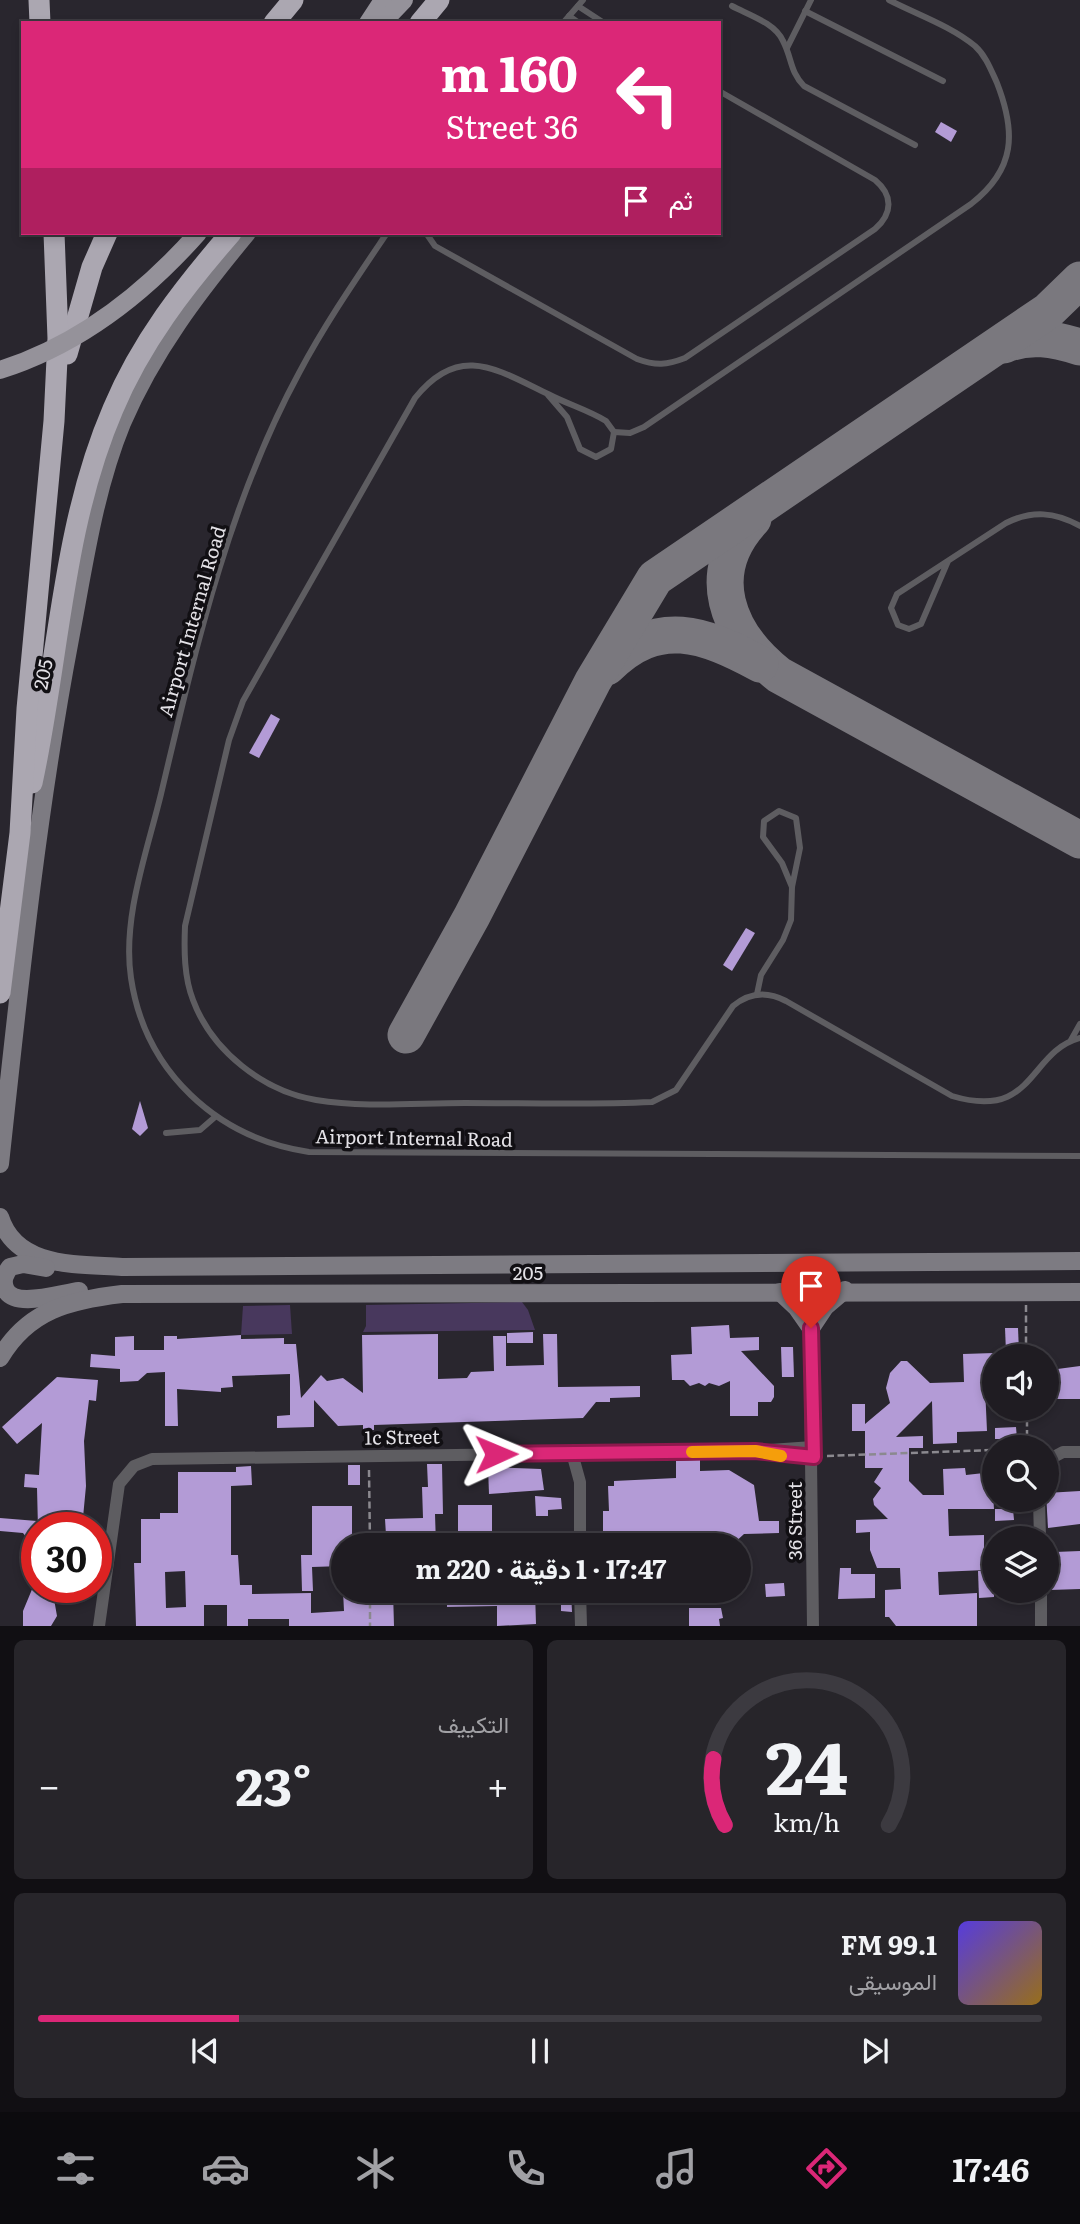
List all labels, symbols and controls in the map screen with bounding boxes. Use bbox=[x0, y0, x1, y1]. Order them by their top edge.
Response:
text: 160 m bbox=[440, 34, 578, 107]
icon: left bbox=[602, 49, 693, 140]
text: 36 Street bbox=[446, 101, 578, 149]
text: ثم bbox=[669, 179, 693, 218]
icon: arrive bbox=[617, 182, 655, 220]
street label: Airport Internal Road bbox=[150, 522, 232, 720]
street label: 205 bbox=[25, 656, 59, 692]
street label: Airport Internal Road bbox=[315, 1121, 513, 1153]
pin bbox=[781, 1256, 841, 1328]
street label: 205 bbox=[513, 1258, 543, 1286]
icon: arrive bbox=[792, 1267, 830, 1305]
map controls bbox=[982, 1344, 1059, 1603]
button: sound bbox=[982, 1344, 1059, 1421]
position arrow bbox=[459, 1417, 533, 1491]
street label: 1c Street bbox=[364, 1421, 440, 1451]
button: search bbox=[982, 1435, 1059, 1512]
street label: 36 Street bbox=[780, 1481, 808, 1560]
speed limit sign: 30 bbox=[21, 1512, 112, 1603]
button: layers bbox=[982, 1526, 1059, 1603]
text: 17:47 · 1 دقيقة · 220 m bbox=[416, 1548, 666, 1587]
text: التكييف bbox=[438, 1706, 509, 1740]
text: 24 bbox=[765, 1710, 848, 1818]
text: 23° bbox=[235, 1745, 312, 1822]
text: − bbox=[38, 1755, 60, 1812]
text: + bbox=[487, 1755, 509, 1812]
text: km/h bbox=[773, 1803, 840, 1840]
text: 99.1 FM bbox=[841, 1924, 937, 1963]
text: الموسيقى bbox=[849, 1963, 937, 1997]
icon: previous bbox=[186, 2032, 224, 2070]
icon: pause bbox=[521, 2032, 559, 2070]
icon: next bbox=[856, 2032, 894, 2070]
icon: filters bbox=[51, 2144, 100, 2193]
icon: car bbox=[201, 2144, 250, 2193]
icon: climate bbox=[351, 2144, 400, 2193]
icon: phone bbox=[501, 2144, 550, 2193]
icon: music bbox=[652, 2144, 701, 2193]
icon: directions bbox=[802, 2144, 851, 2193]
text: 17:46 bbox=[952, 2144, 1029, 2192]

